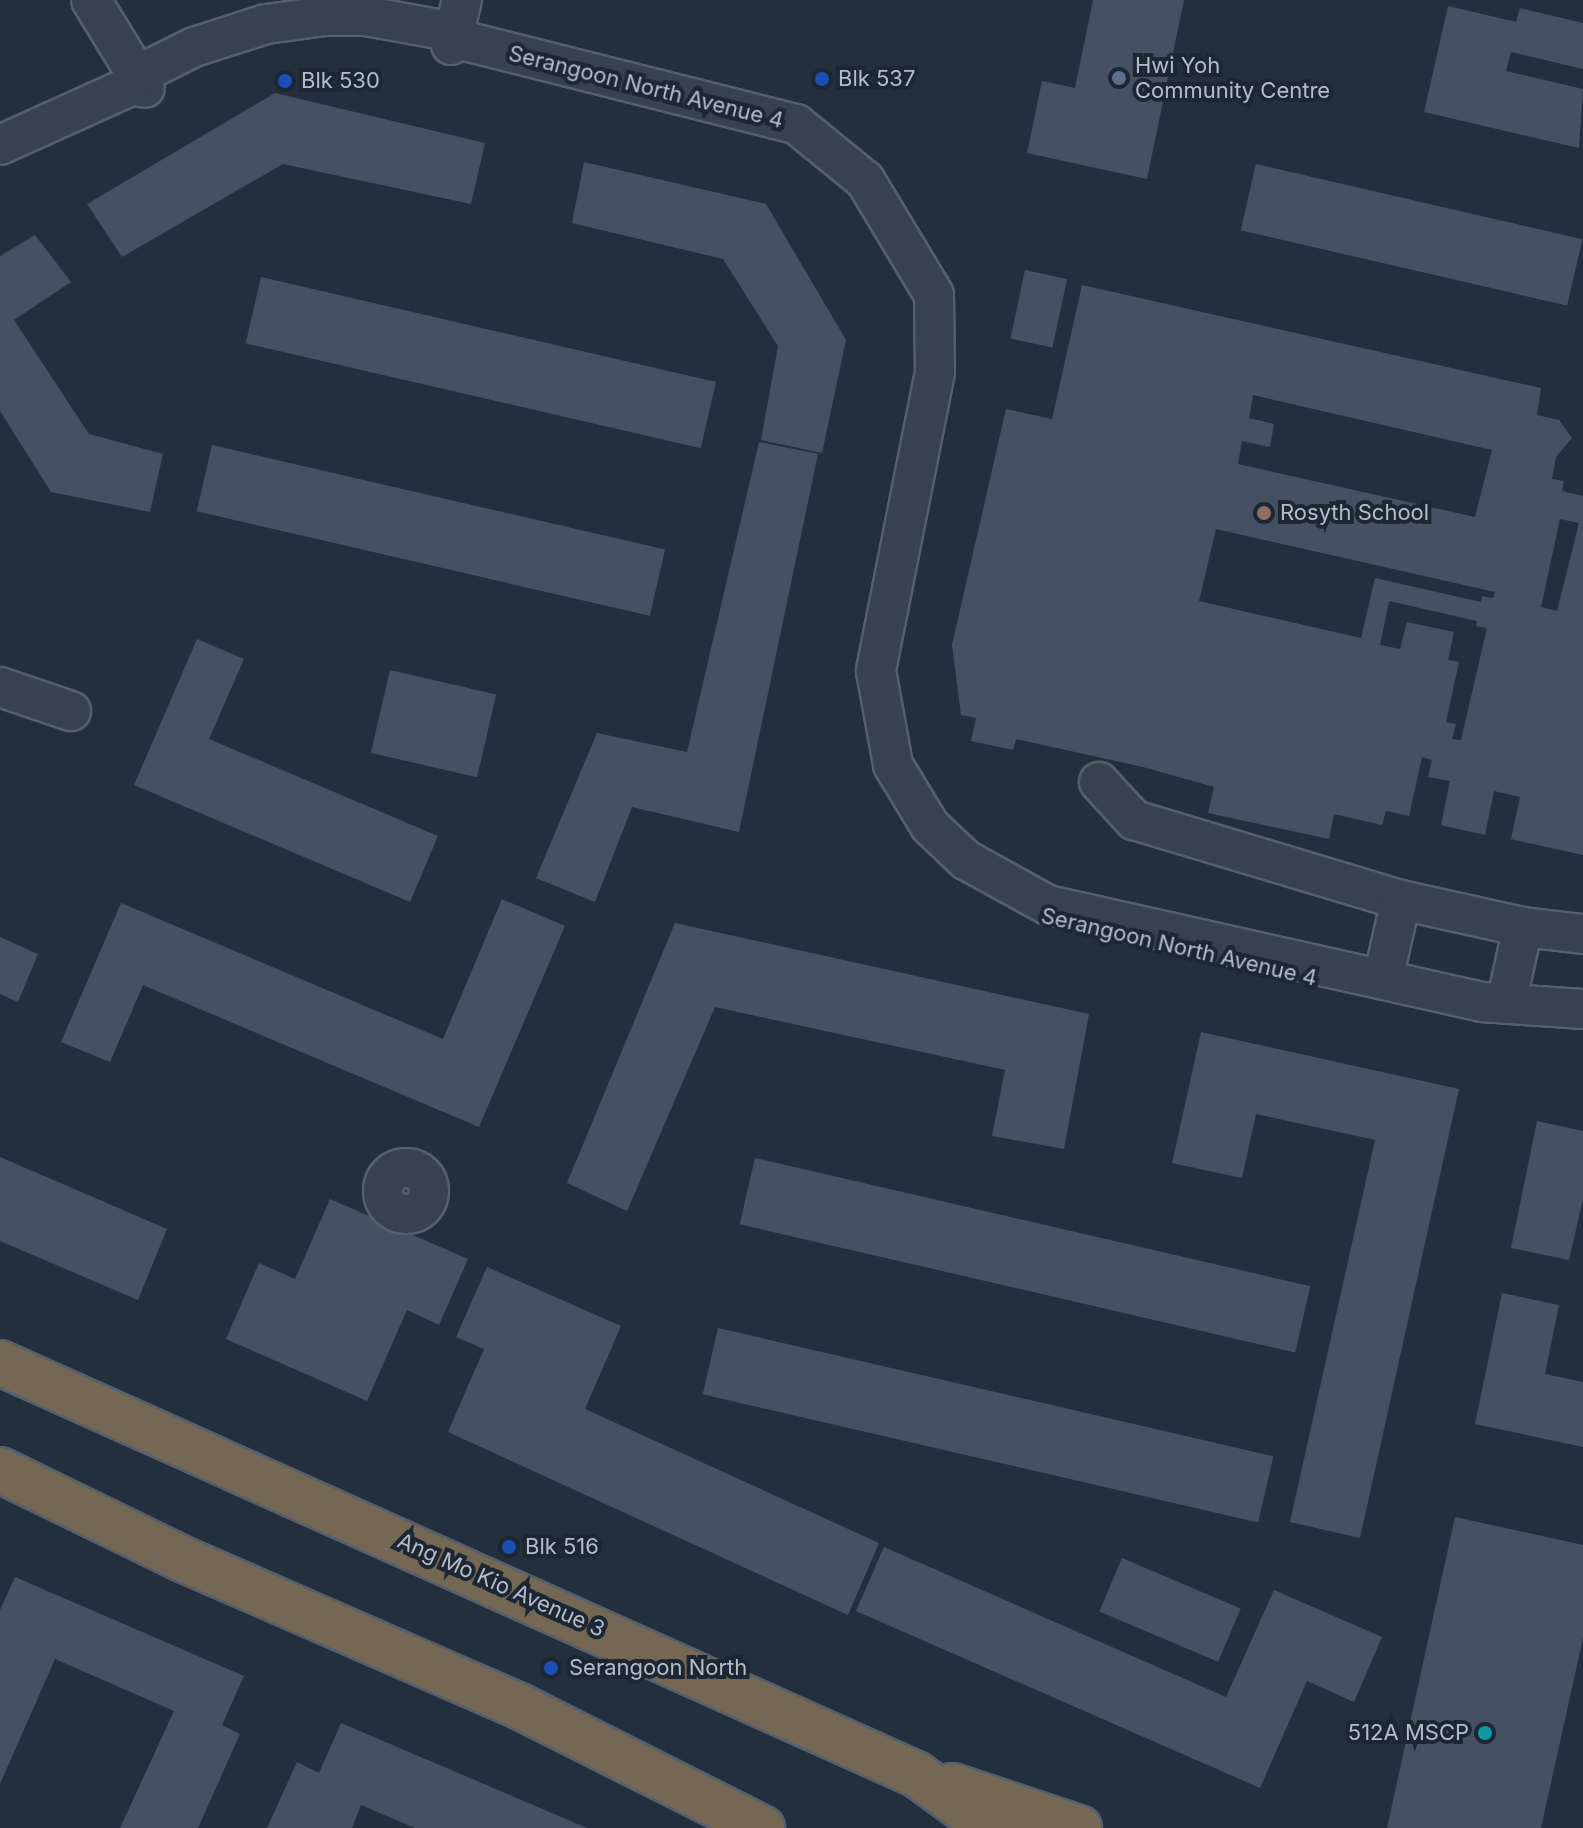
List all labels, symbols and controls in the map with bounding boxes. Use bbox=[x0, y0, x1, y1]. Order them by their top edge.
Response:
street label: Serangoon North Avenue 4 bbox=[506, 40, 786, 134]
place label: Hwi Yoh Community Centre bbox=[1135, 52, 1330, 104]
place label: Blk 537 bbox=[838, 66, 915, 92]
place label: Blk 530 bbox=[301, 68, 380, 94]
marker: Hwi Yoh Community Centre bbox=[1110, 69, 1128, 87]
marker: Blk 537 bbox=[813, 70, 831, 88]
marker: Blk 530 bbox=[276, 72, 294, 90]
place label: Rosyth School bbox=[1280, 500, 1429, 526]
marker: Rosyth School bbox=[1255, 504, 1273, 522]
street label: Serangoon North Avenue 4 bbox=[1039, 902, 1319, 992]
street label: Ang Mo Kio Avenue 3 bbox=[393, 1527, 609, 1643]
place label: Blk 516 bbox=[525, 1534, 599, 1560]
marker: Blk 516 bbox=[500, 1538, 518, 1556]
place label: Serangoon North bbox=[569, 1655, 747, 1681]
marker: Serangoon North bbox=[540, 1657, 562, 1679]
place label: 512A MSCP bbox=[1348, 1720, 1469, 1746]
marker: 512A MSCP bbox=[1476, 1724, 1494, 1742]

